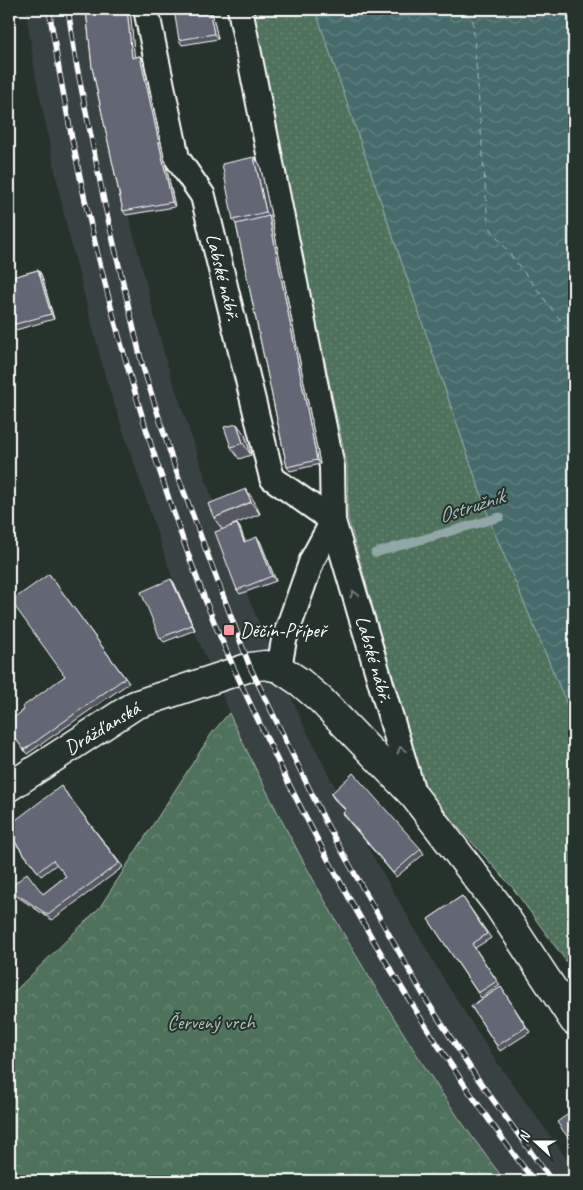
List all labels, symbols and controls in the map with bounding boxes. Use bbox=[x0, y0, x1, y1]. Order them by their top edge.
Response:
street label: Labské nábř. bbox=[200, 231, 246, 323]
water label: Ostružník bbox=[435, 482, 510, 529]
one-way arrow bbox=[350, 590, 360, 598]
street label: Labské nábř. bbox=[350, 613, 398, 705]
place label: Děčín-Přípeř bbox=[240, 618, 329, 643]
marker: Děčín-Přípeř bbox=[222, 623, 236, 637]
street label: Drážďanská bbox=[60, 695, 146, 760]
one-way arrow bbox=[396, 746, 406, 754]
park label: Červený vrch bbox=[167, 1010, 257, 1035]
north arrow bbox=[510, 1118, 560, 1168]
text: N bbox=[515, 1128, 535, 1145]

